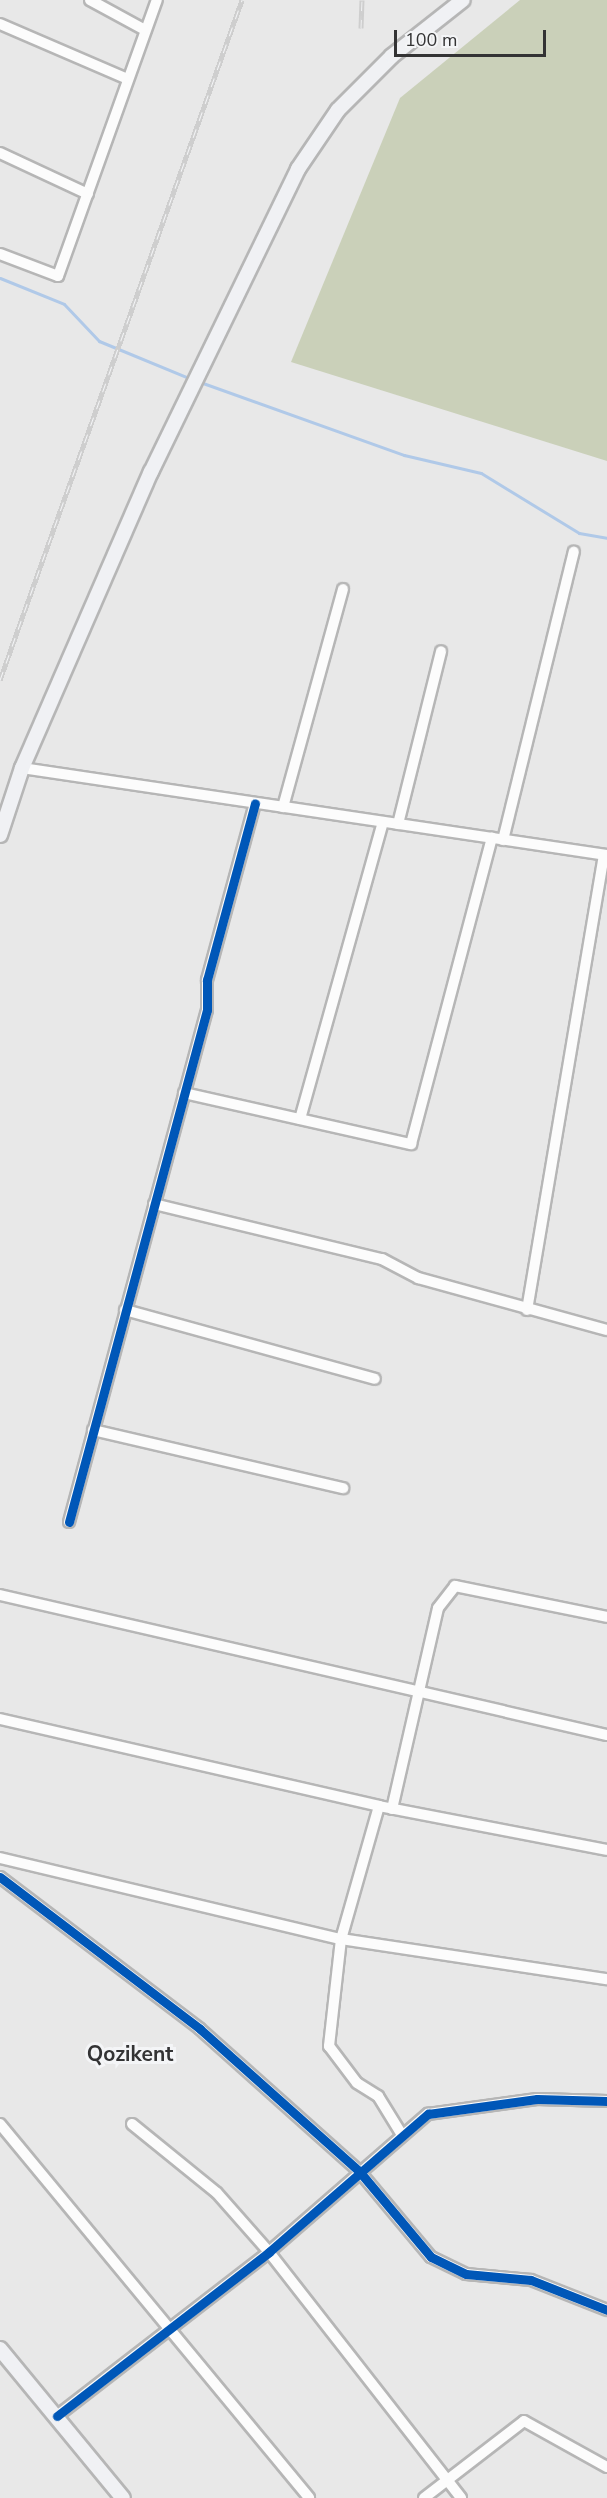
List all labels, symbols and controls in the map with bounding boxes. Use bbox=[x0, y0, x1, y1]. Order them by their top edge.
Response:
scale bar bbox=[397, 18, 548, 56]
text: 100 m bbox=[405, 28, 457, 52]
district label: Qozikent bbox=[87, 2041, 173, 2067]

